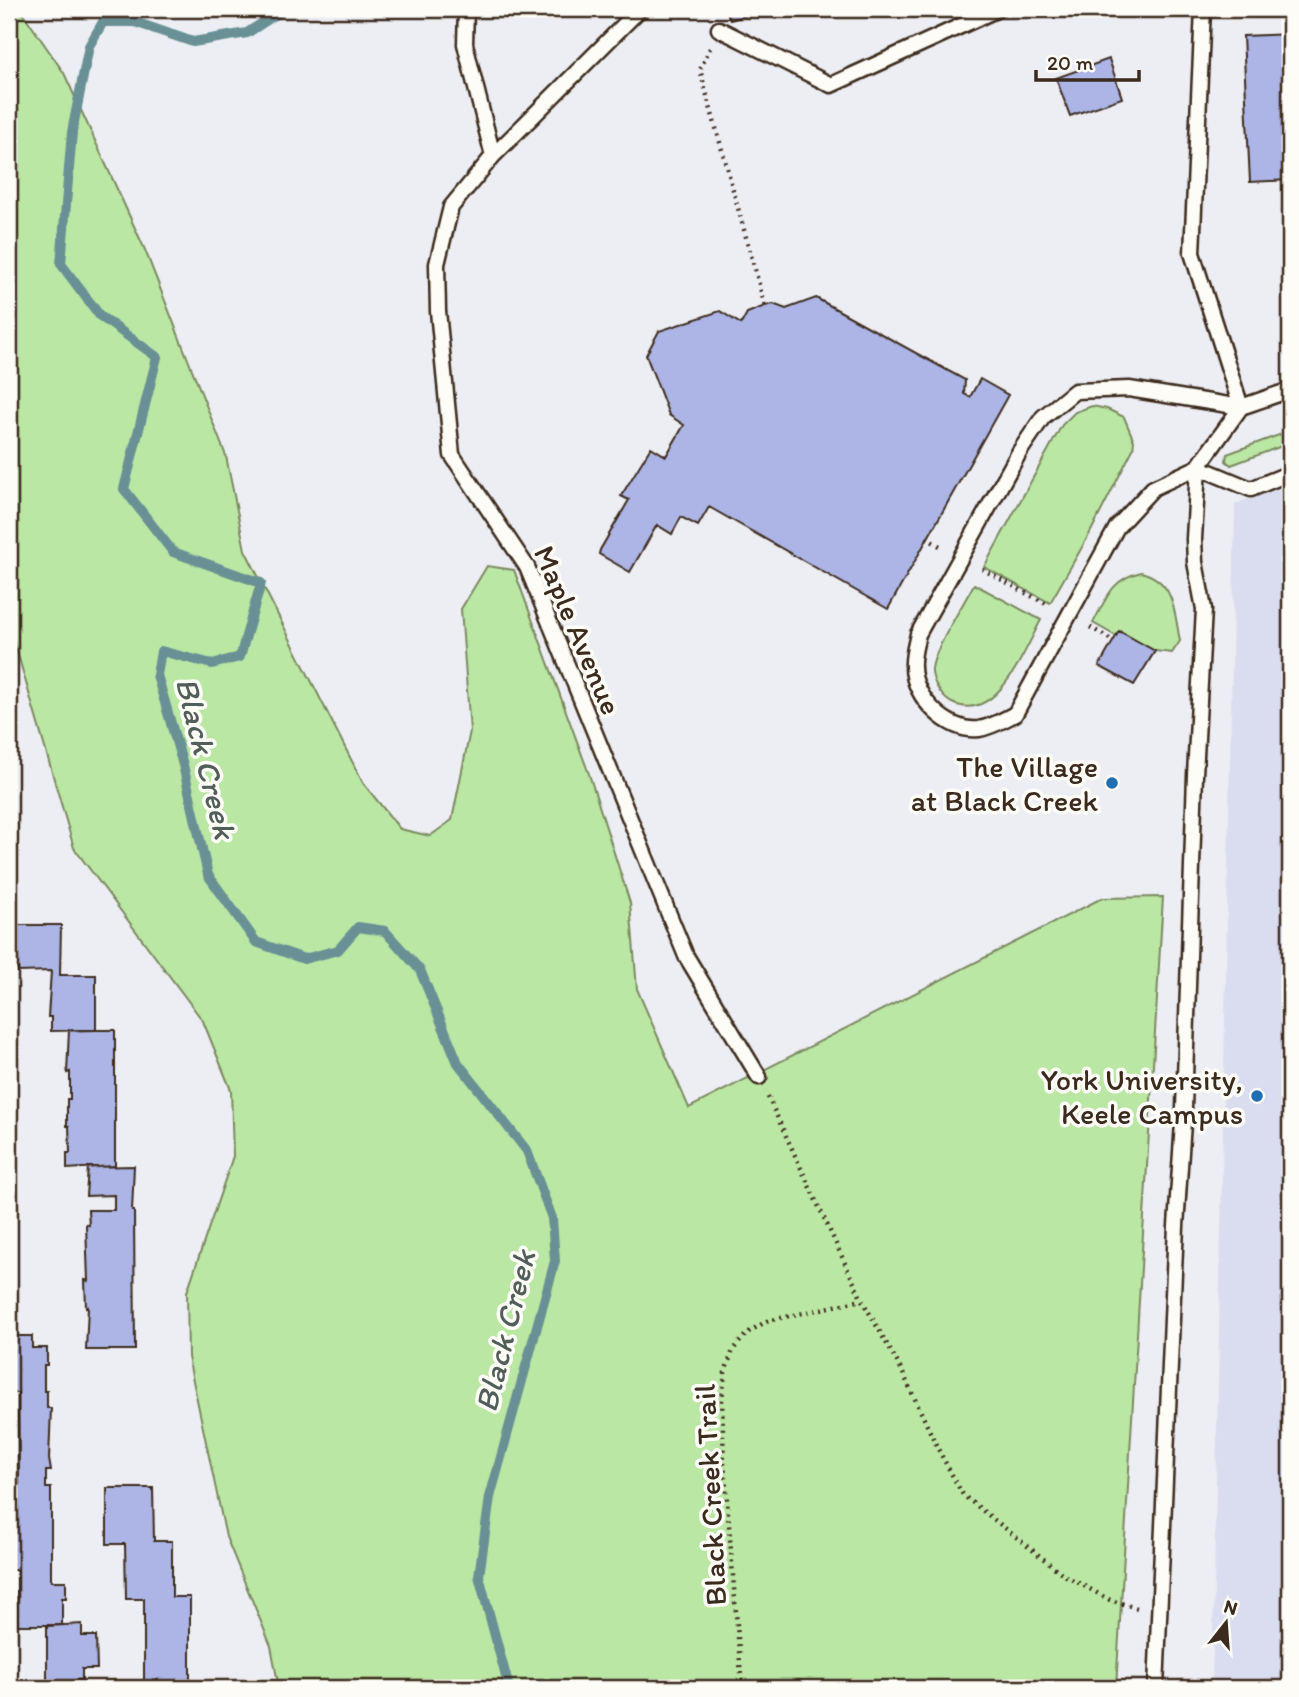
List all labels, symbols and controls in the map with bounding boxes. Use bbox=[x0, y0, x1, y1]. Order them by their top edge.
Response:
scale bar bbox=[1036, 38, 1140, 82]
text: 20 m bbox=[1047, 50, 1094, 75]
street label: Maple Avenue bbox=[526, 540, 630, 720]
water label: Black Creek bbox=[168, 673, 245, 844]
place label: The Village at Black Creek bbox=[911, 748, 1098, 819]
marker: The Village at Black Creek bbox=[1104, 775, 1120, 791]
place label: York University, Keele Campus bbox=[1041, 1061, 1243, 1132]
marker: York University, Keele Campus bbox=[1249, 1088, 1265, 1104]
water label: Black Creek bbox=[467, 1245, 544, 1416]
street label: Black Creek Trail bbox=[686, 1383, 734, 1607]
north arrow bbox=[1190, 1588, 1260, 1658]
text: N bbox=[1221, 1594, 1240, 1620]

